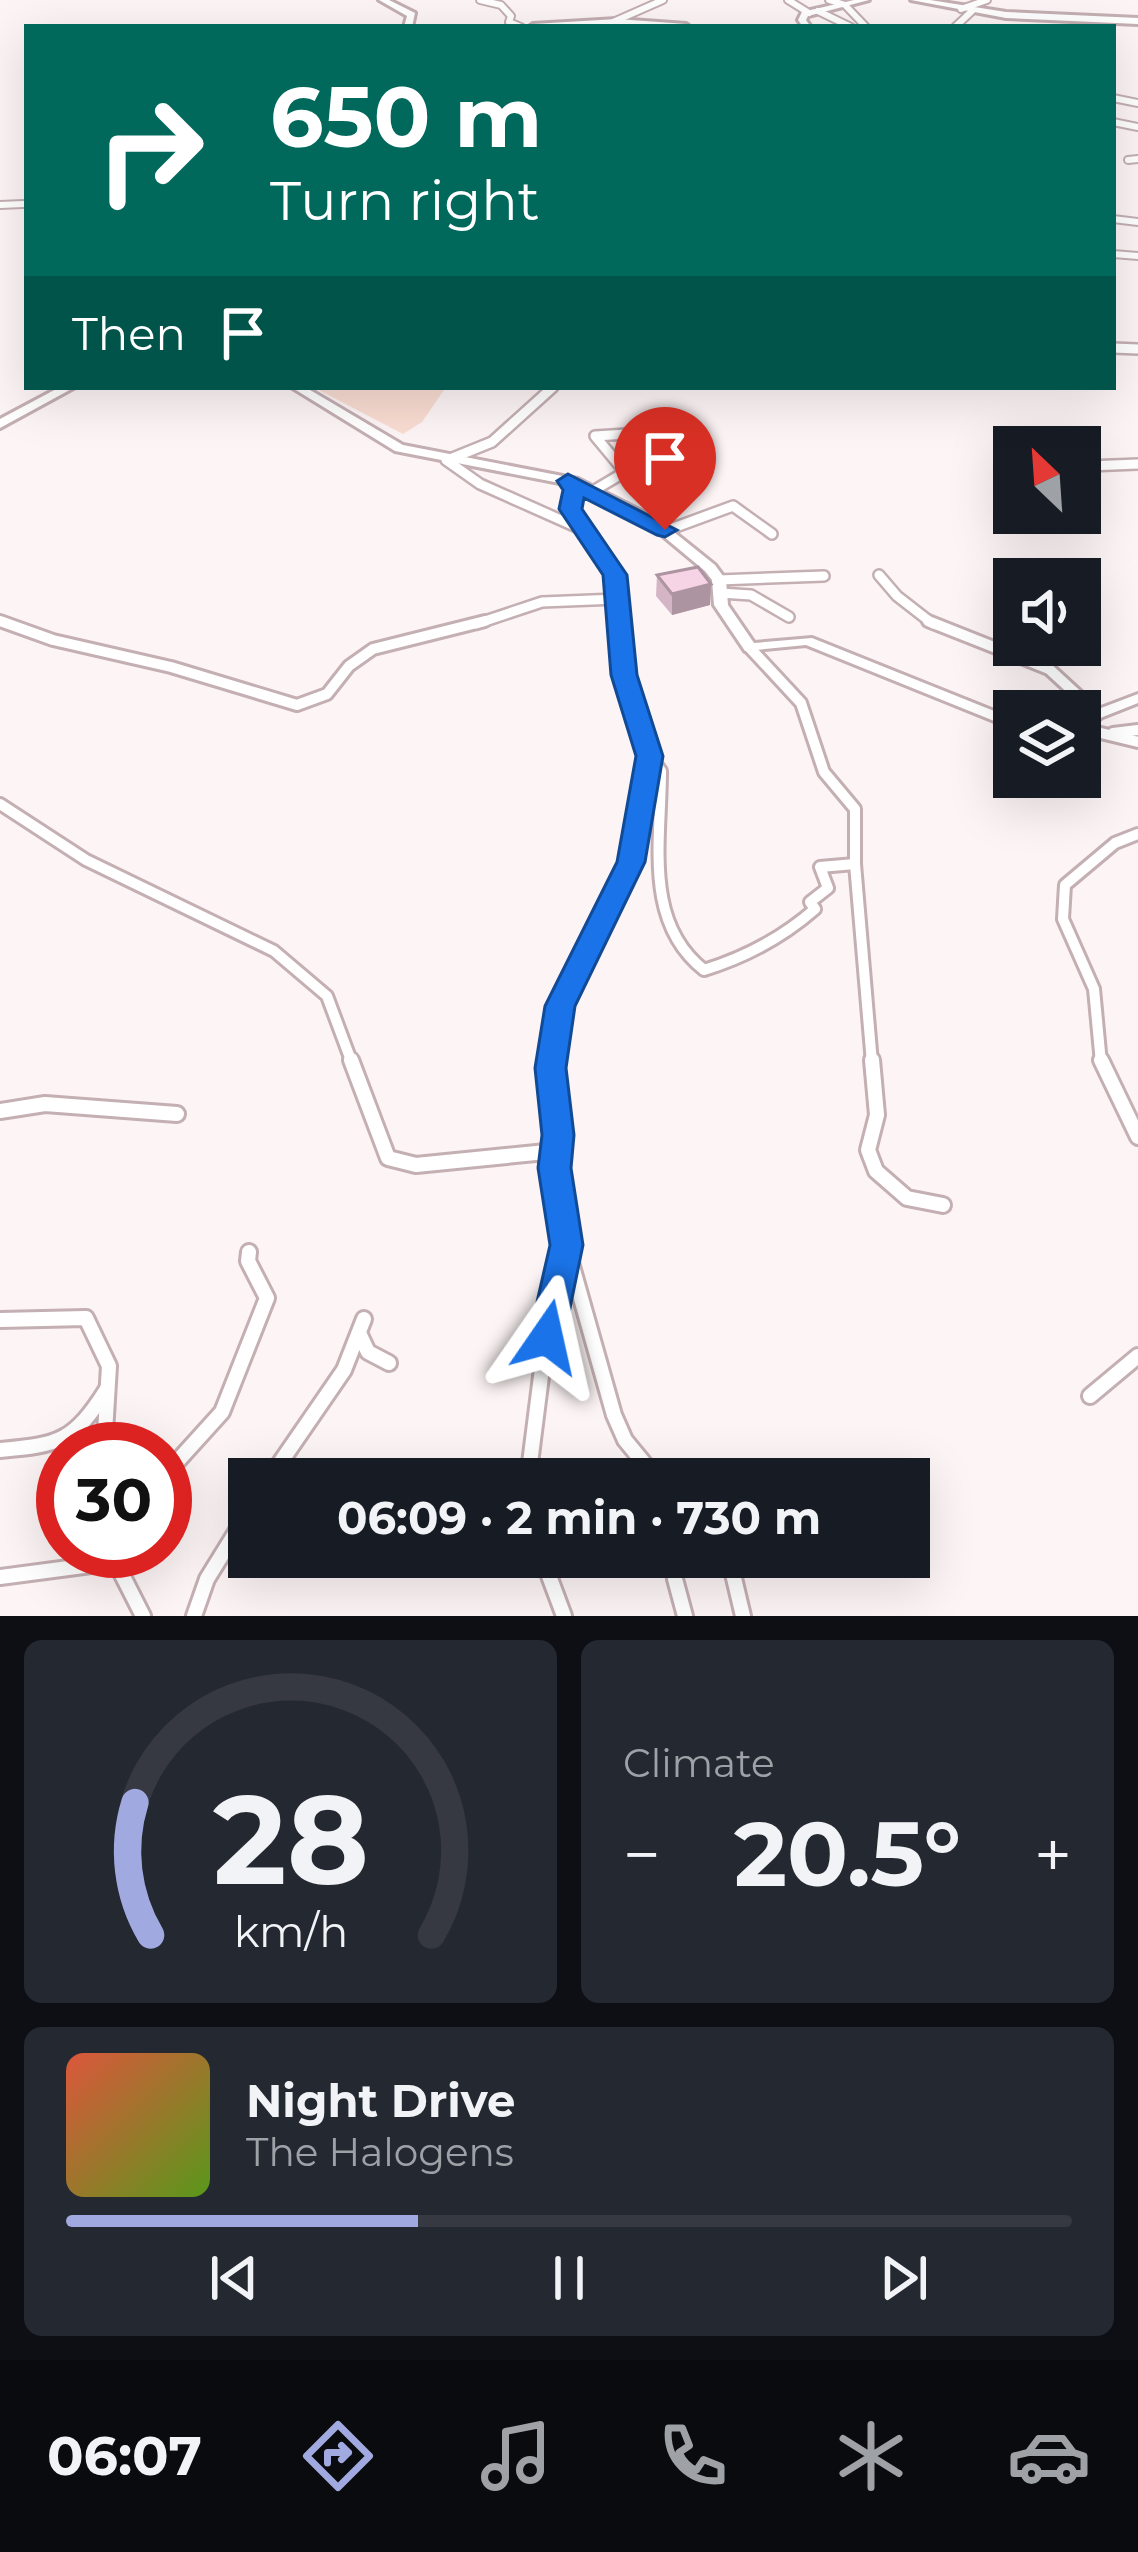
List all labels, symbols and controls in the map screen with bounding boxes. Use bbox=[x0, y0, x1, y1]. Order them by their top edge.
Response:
text: 650 m bbox=[270, 66, 542, 168]
icon: right bbox=[72, 72, 228, 228]
text: Turn right bbox=[270, 168, 540, 234]
icon: arrive bbox=[210, 300, 276, 366]
text: Then bbox=[72, 306, 186, 361]
pin bbox=[614, 407, 716, 530]
icon: arrive bbox=[632, 425, 698, 491]
north arrow bbox=[993, 426, 1101, 534]
map controls bbox=[993, 426, 1101, 798]
button: sound bbox=[993, 558, 1101, 666]
button: layers bbox=[993, 690, 1101, 798]
position arrow bbox=[484, 1274, 610, 1400]
speed limit sign: 30 bbox=[36, 1422, 192, 1578]
text: 06:09 · 2 min · 730 m bbox=[337, 1490, 821, 1545]
text: Climate bbox=[623, 1739, 775, 1787]
text: 28 bbox=[212, 1763, 368, 1915]
text: 20.5° bbox=[734, 1799, 961, 1909]
text: − bbox=[623, 1814, 661, 1895]
text: + bbox=[1034, 1814, 1072, 1895]
text: km/h bbox=[233, 1904, 348, 1957]
text: Night Drive bbox=[246, 2073, 515, 2128]
text: The Halogens bbox=[246, 2128, 514, 2176]
icon: previous bbox=[201, 2245, 267, 2311]
icon: pause bbox=[536, 2245, 602, 2311]
icon: next bbox=[871, 2245, 937, 2311]
icon: directions bbox=[296, 2414, 380, 2498]
icon: music bbox=[474, 2414, 558, 2498]
icon: phone bbox=[651, 2414, 735, 2498]
icon: climate bbox=[829, 2414, 913, 2498]
icon: car bbox=[1007, 2414, 1091, 2498]
text: 06:07 bbox=[47, 2423, 202, 2489]

